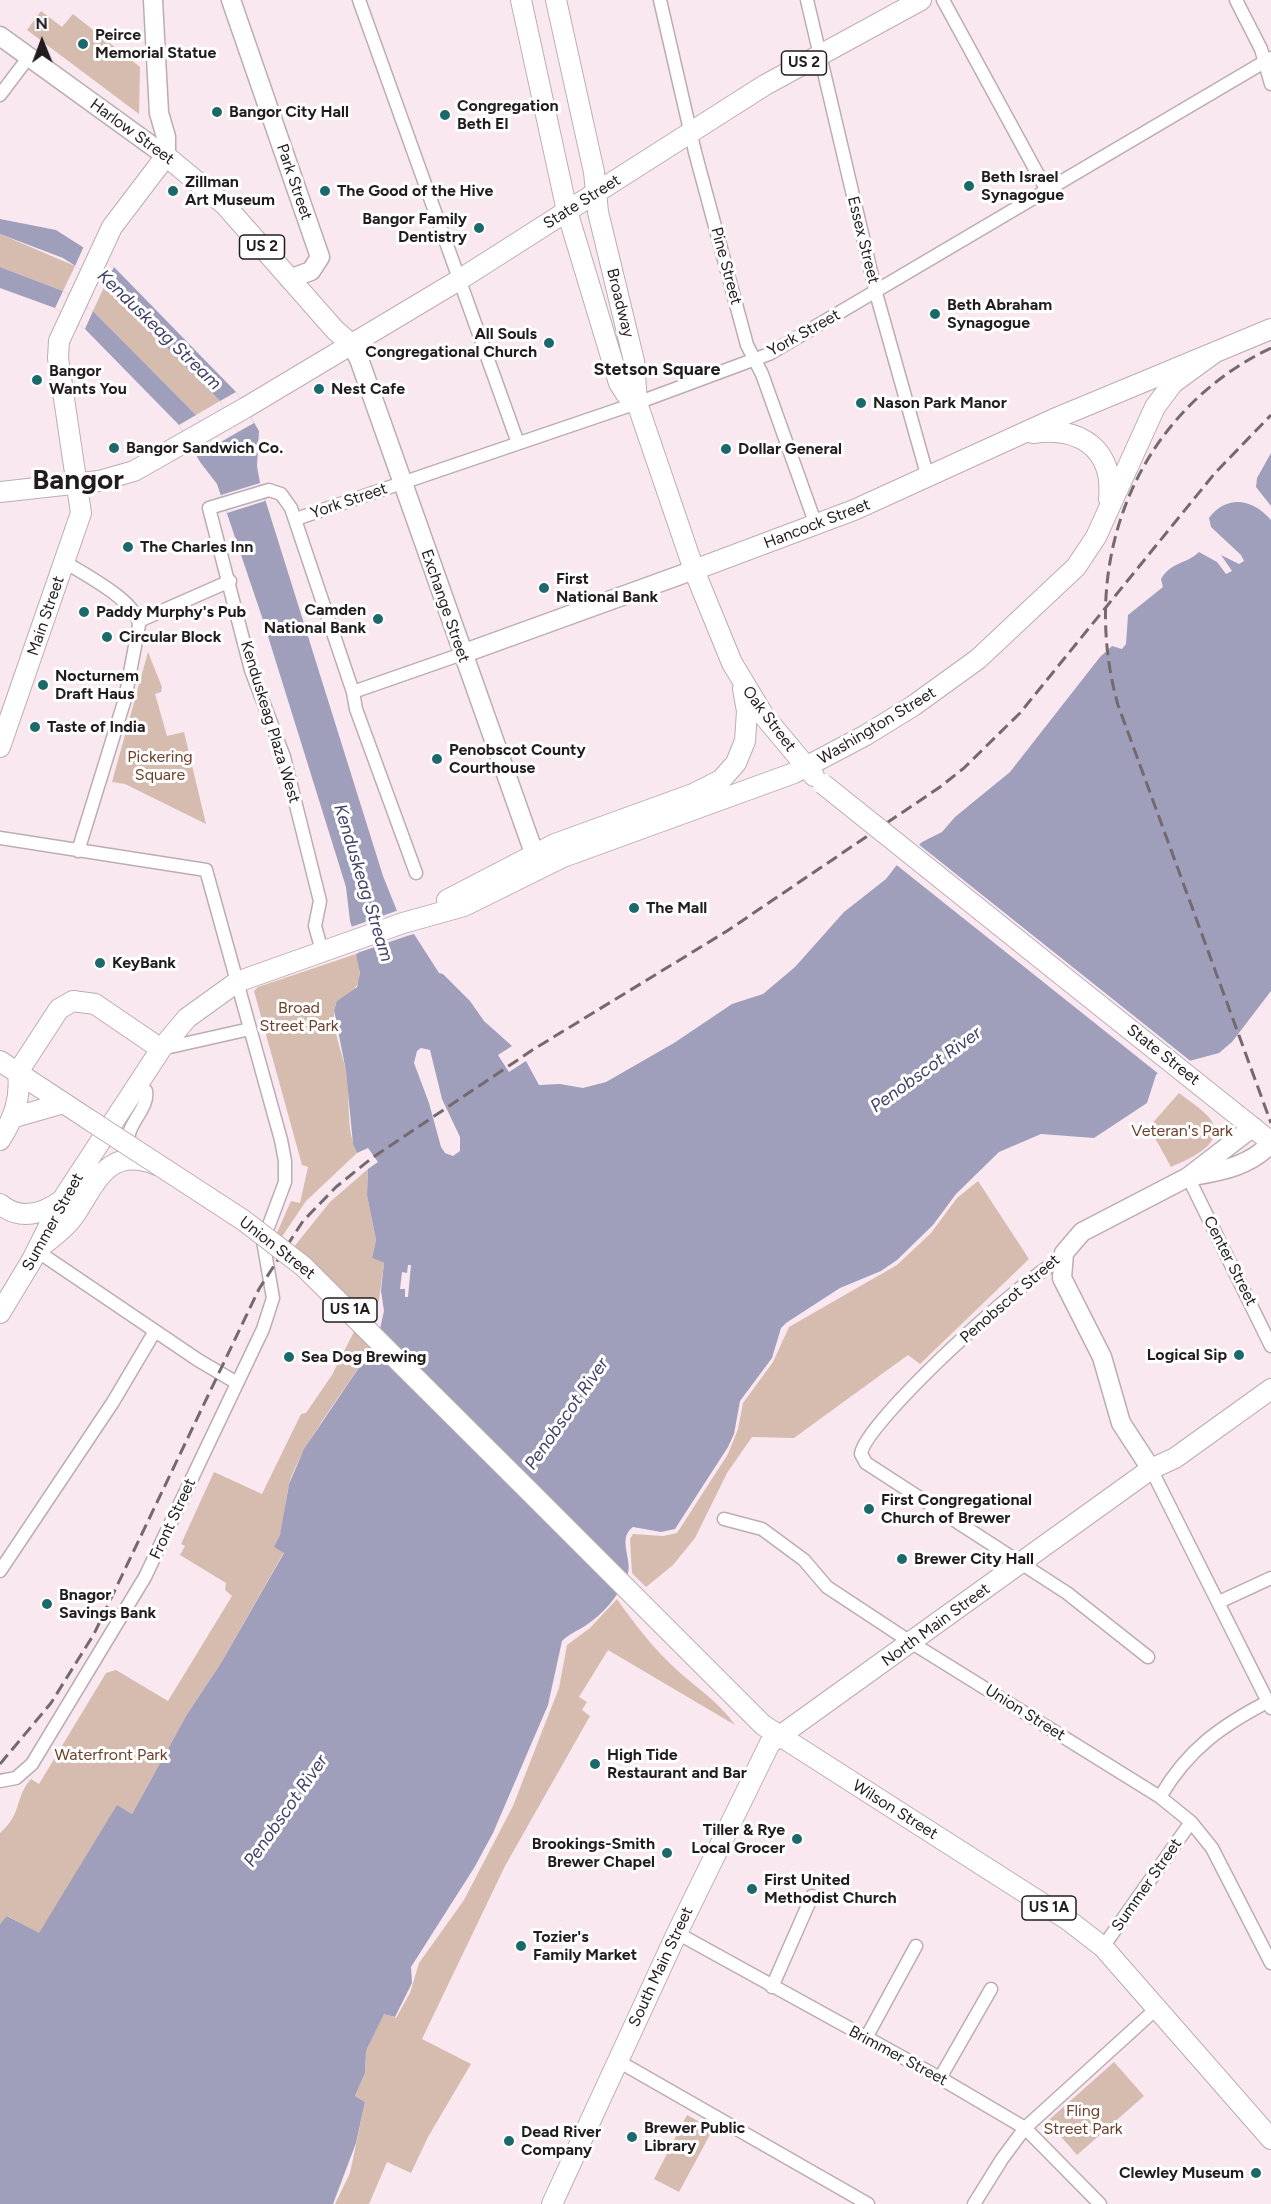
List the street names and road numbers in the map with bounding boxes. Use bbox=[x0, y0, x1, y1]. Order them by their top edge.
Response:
road number: US 2 bbox=[782, 51, 826, 75]
street label: Harlow Street bbox=[86, 95, 178, 169]
street label: Park Street bbox=[272, 141, 316, 223]
street label: State Street bbox=[540, 171, 624, 233]
street label: Essex Street bbox=[843, 194, 883, 286]
street label: Pine Street bbox=[706, 225, 746, 307]
road number: US 2 bbox=[240, 235, 284, 259]
street label: Broadway bbox=[602, 266, 638, 340]
street label: York Street bbox=[764, 305, 844, 361]
street label: York Street bbox=[308, 479, 390, 523]
street label: Hancock Street bbox=[761, 495, 873, 553]
street label: Exchange Street bbox=[417, 547, 473, 665]
street label: Main Street bbox=[23, 574, 69, 658]
street label: Kenduskeag Plaza West bbox=[236, 639, 304, 805]
street label: Oak Street bbox=[738, 682, 800, 756]
street label: Washington Street bbox=[815, 683, 939, 769]
street label: State Street bbox=[1123, 1021, 1203, 1089]
street label: Summer Street bbox=[18, 1170, 88, 1274]
street label: Union Street bbox=[235, 1212, 319, 1284]
street label: Center Street bbox=[1199, 1213, 1261, 1309]
street label: Penobscot Street bbox=[956, 1251, 1064, 1347]
road number: US 1A bbox=[323, 1298, 377, 1322]
street label: Front Street bbox=[146, 1476, 200, 1562]
street label: North Main Street bbox=[878, 1579, 994, 1671]
street label: Union Street bbox=[981, 1681, 1069, 1745]
street label: Wilson Street bbox=[849, 1776, 941, 1844]
street label: Summer Street bbox=[1108, 1835, 1186, 1935]
road number: US 1A bbox=[1022, 1896, 1076, 1920]
street label: South Main Street bbox=[625, 1904, 697, 2030]
street label: Brimmer Street bbox=[845, 2022, 951, 2090]

